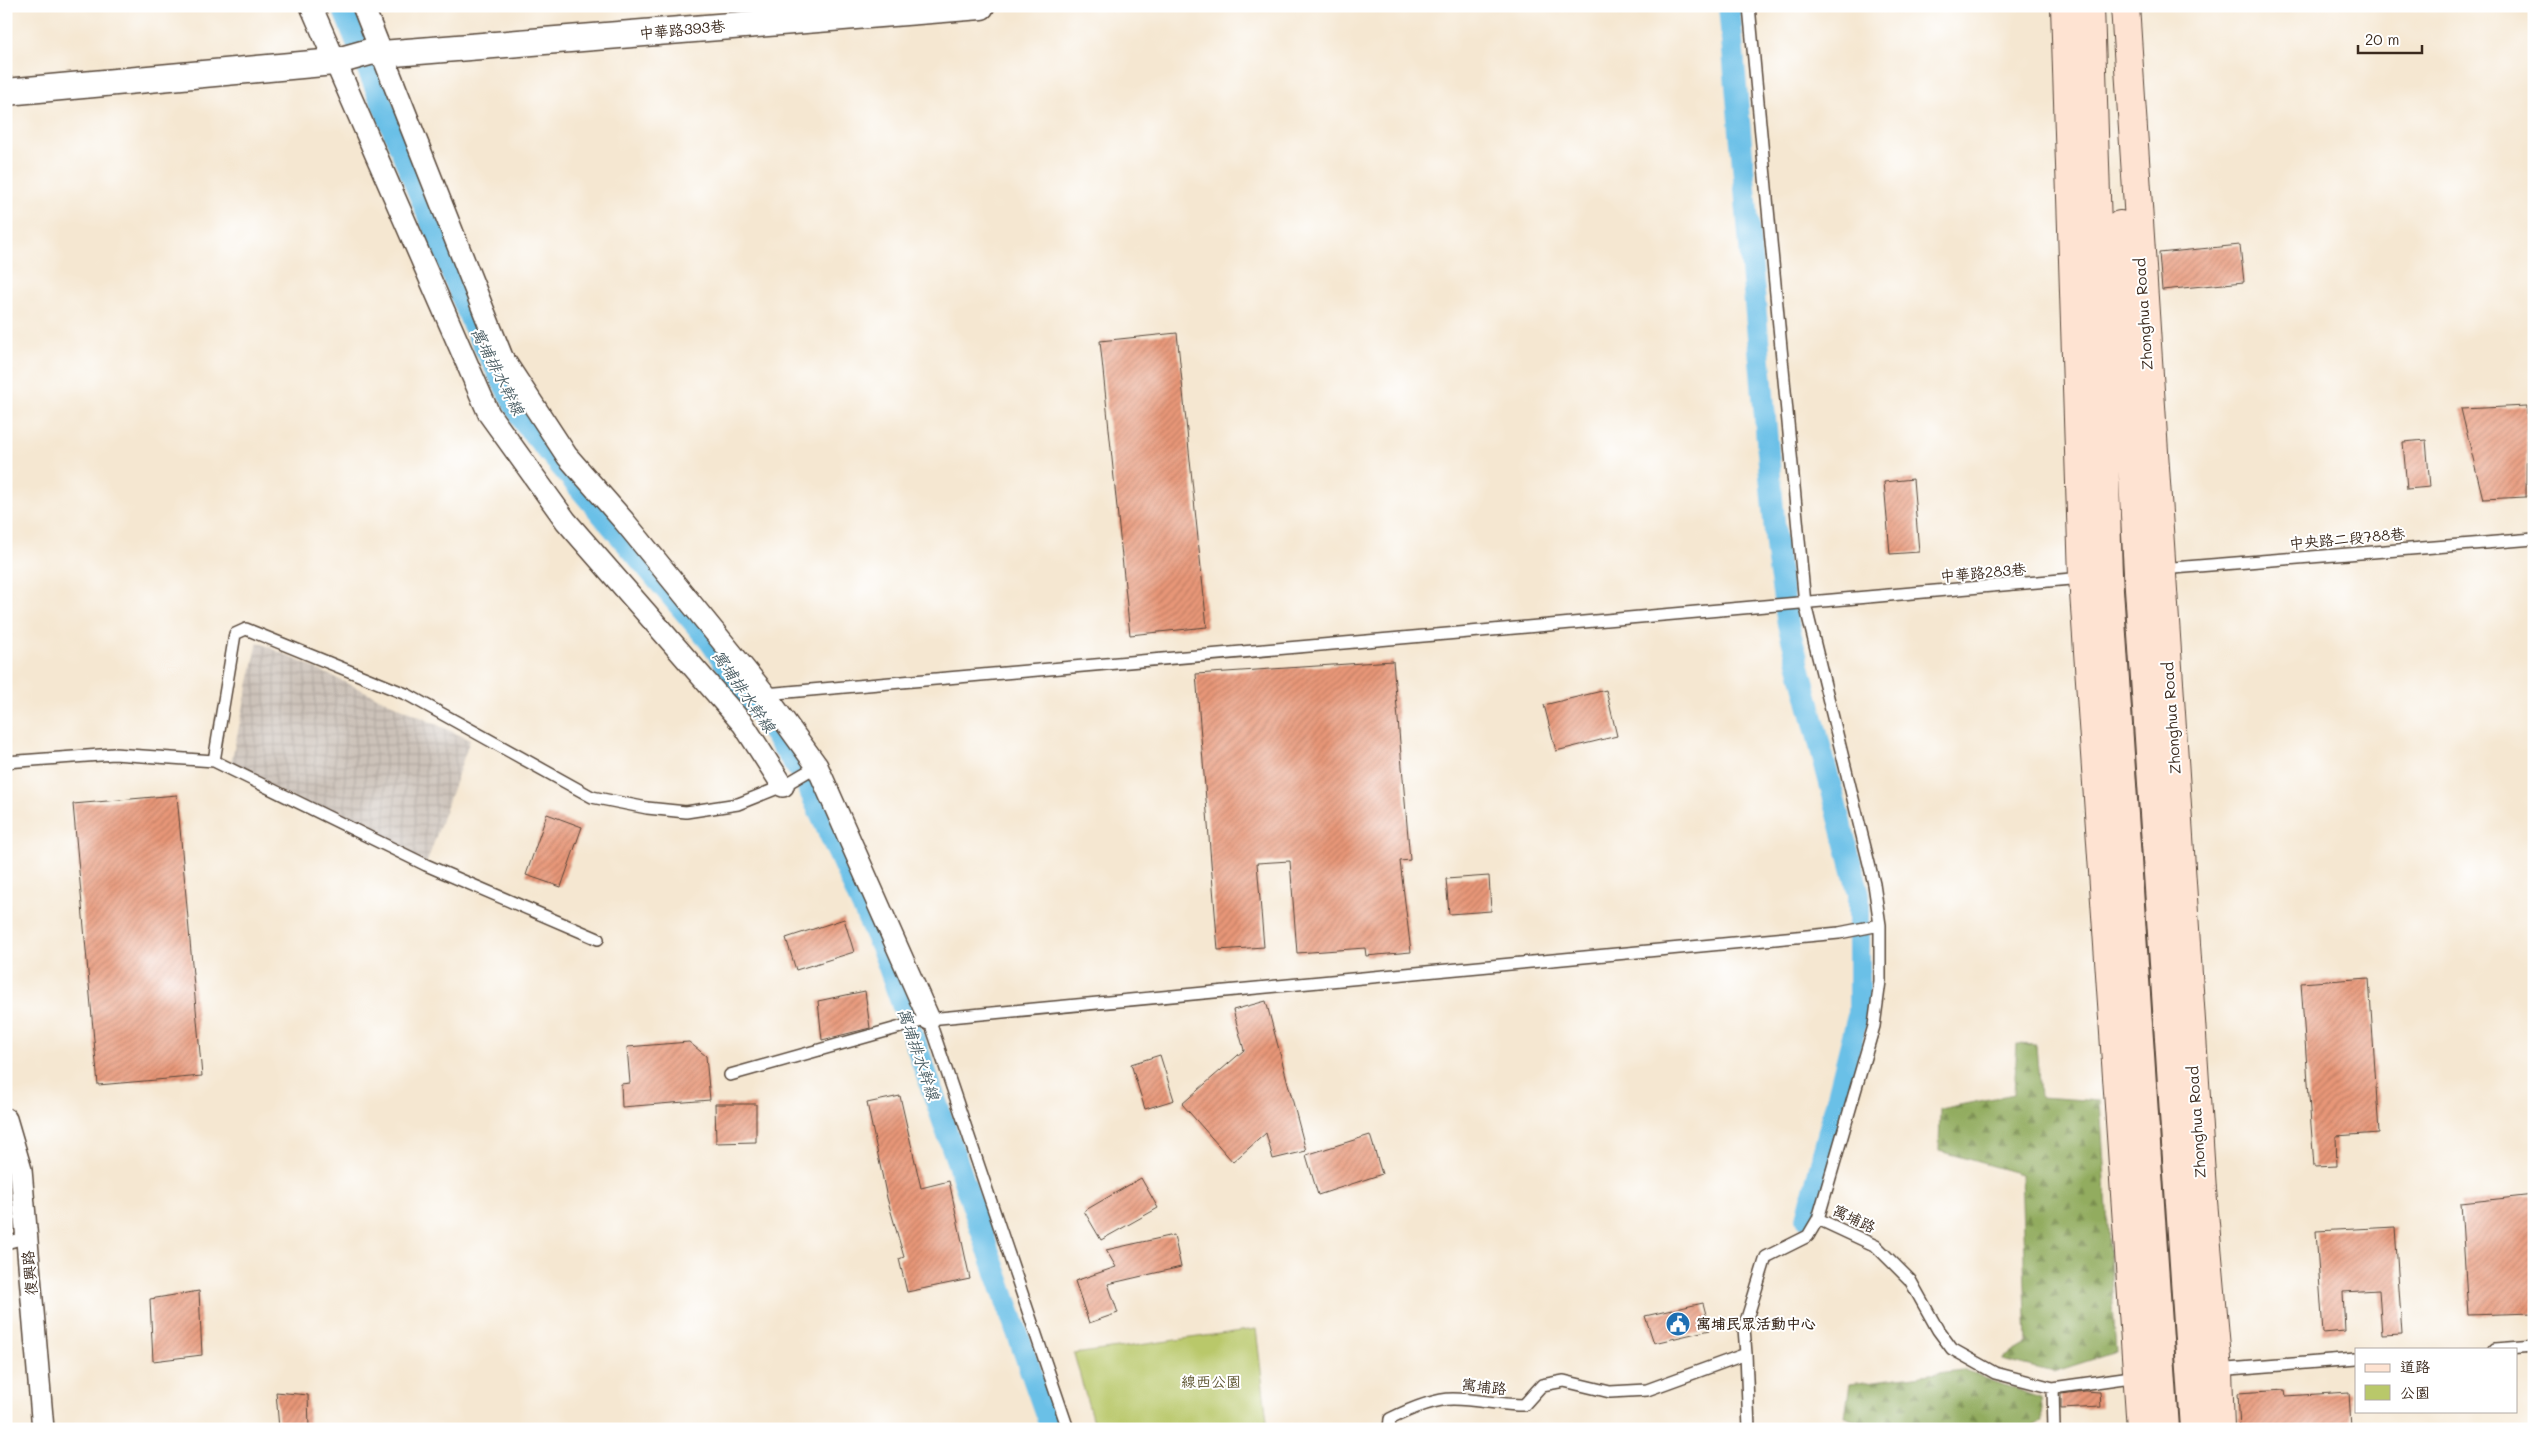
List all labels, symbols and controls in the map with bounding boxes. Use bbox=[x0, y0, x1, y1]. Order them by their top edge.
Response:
street label: 中華路393巷 bbox=[638, 15, 726, 43]
scale bar bbox=[2358, 22, 2421, 54]
text: 20 m bbox=[2365, 29, 2399, 49]
street label: Zhonghua Road bbox=[2129, 257, 2157, 371]
water label: 寓埔排水幹線 bbox=[467, 323, 530, 419]
street label: 中央路二段788巷 bbox=[2288, 523, 2406, 553]
street label: 中華路283巷 bbox=[1939, 558, 2027, 586]
water label: 寓埔排水幹線 bbox=[708, 645, 781, 737]
street label: Zhonghua Road bbox=[2157, 661, 2185, 775]
water label: 寓埔排水幹線 bbox=[894, 1005, 945, 1104]
street label: Zhonghua Road bbox=[2182, 1065, 2210, 1179]
street label: 寓埔路 bbox=[1830, 1200, 1879, 1237]
street label: 復興路 bbox=[17, 1250, 41, 1296]
public building icon: 寓埔民眾活動中心 bbox=[1665, 1311, 1691, 1337]
place label: 寓埔民眾活動中心 bbox=[1696, 1313, 1816, 1333]
legend bbox=[2355, 1348, 2518, 1412]
text: 道路 bbox=[2400, 1356, 2430, 1376]
park label: 線西公園 bbox=[1181, 1371, 1241, 1391]
street label: 寓埔路 bbox=[1461, 1374, 1508, 1398]
text: 公園 bbox=[2400, 1382, 2430, 1402]

